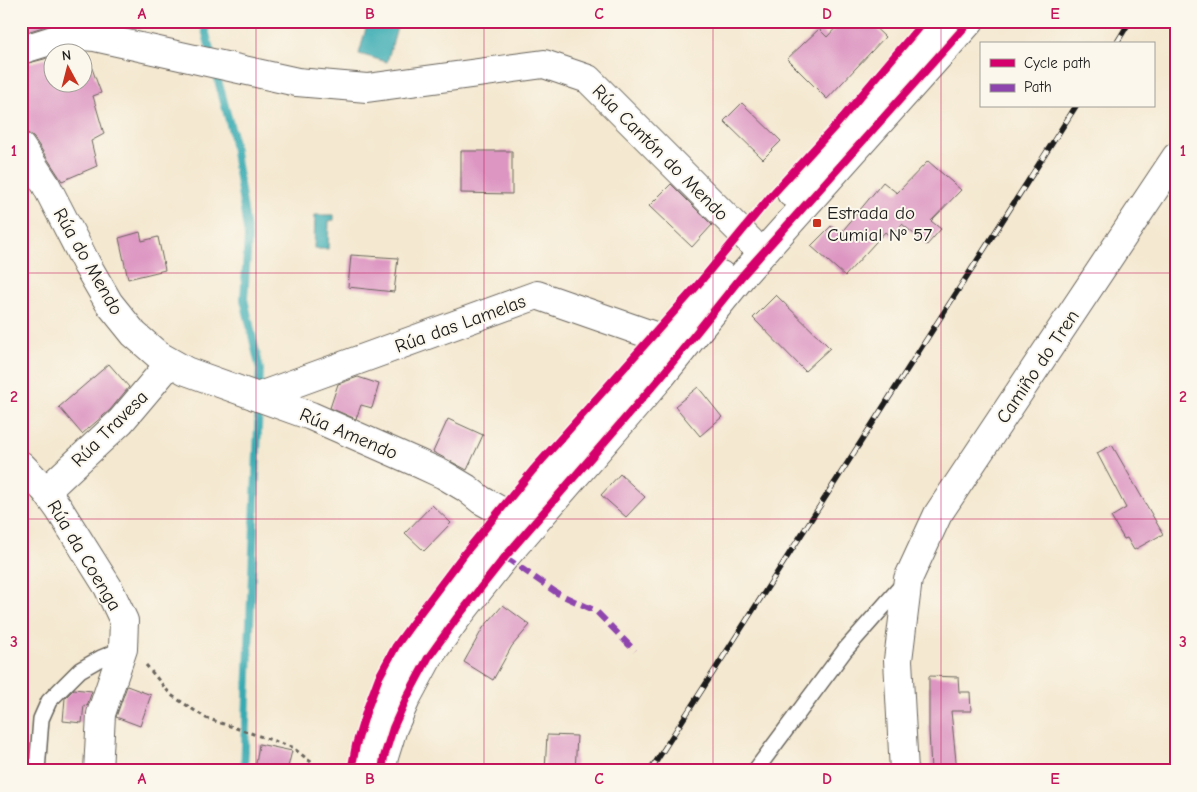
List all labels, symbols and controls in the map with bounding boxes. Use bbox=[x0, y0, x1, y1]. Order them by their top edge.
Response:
text: A bbox=[138, 5, 147, 23]
text: B bbox=[365, 5, 375, 23]
text: C bbox=[594, 5, 604, 23]
text: D bbox=[822, 5, 832, 23]
text: E bbox=[1050, 5, 1060, 23]
north arrow bbox=[42, 42, 92, 92]
legend bbox=[980, 42, 1154, 108]
text: N bbox=[61, 47, 72, 65]
text: Cycle path bbox=[1024, 54, 1091, 72]
text: Path bbox=[1024, 78, 1052, 96]
street label: Rúa Cantón do Mendo bbox=[588, 80, 733, 225]
text: 1 bbox=[11, 142, 17, 160]
text: 1 bbox=[1180, 142, 1186, 160]
place label: Estrada do Cumial Nº 57 bbox=[827, 202, 932, 246]
street label: Rúa do Mendo bbox=[49, 204, 128, 319]
marker: Estrada do Cumial Nº 57 bbox=[811, 217, 823, 229]
street label: Rúa das Lamelas bbox=[392, 290, 529, 358]
street label: Camiño do Tren bbox=[992, 306, 1084, 427]
street label: Rúa Travesa bbox=[67, 386, 152, 471]
text: 2 bbox=[10, 388, 18, 406]
text: 2 bbox=[1179, 388, 1187, 406]
street label: Rúa Amendo bbox=[296, 403, 401, 464]
street label: Rúa da Coenga bbox=[43, 496, 126, 615]
text: 3 bbox=[10, 633, 18, 651]
text: 3 bbox=[1179, 633, 1187, 651]
text: A bbox=[138, 770, 147, 788]
text: B bbox=[365, 770, 375, 788]
text: C bbox=[594, 770, 604, 788]
text: D bbox=[822, 770, 832, 788]
text: E bbox=[1050, 770, 1060, 788]

